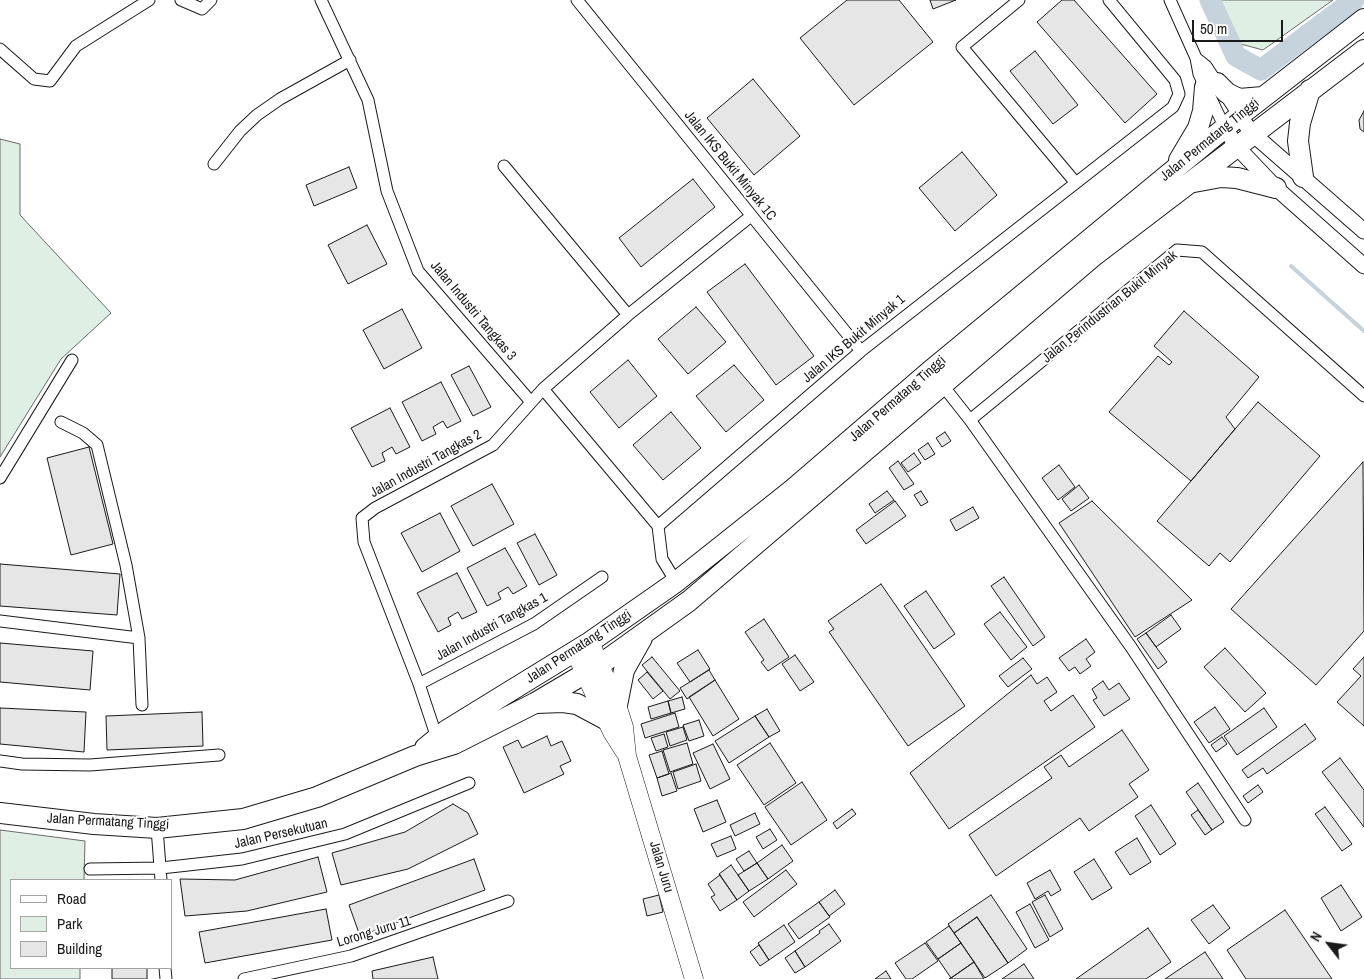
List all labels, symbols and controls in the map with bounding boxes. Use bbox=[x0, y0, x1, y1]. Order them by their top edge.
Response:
scale bar bbox=[1194, 10, 1285, 42]
text: 50 m bbox=[1200, 18, 1227, 39]
street label: Jalan Permatang Tinggi bbox=[1157, 95, 1263, 185]
street label: Jalan IKS Bukit Minyak 1C bbox=[681, 108, 779, 224]
street label: Jalan Perindustrian Bukit Minyak bbox=[1039, 247, 1181, 367]
street label: Jalan Industri Tangkas 3 bbox=[426, 258, 520, 364]
street label: Jalan IKS Bukit Minyak 1 bbox=[799, 291, 909, 387]
street label: Jalan Permatang Tinggi bbox=[846, 353, 950, 445]
street label: Jalan Industri Tangkas 2 bbox=[367, 426, 485, 502]
street label: Jalan Industri Tangkas 1 bbox=[433, 589, 551, 665]
street label: Jalan Permatang Tinggi bbox=[523, 607, 635, 687]
street label: Jalan Permatang Tinggi bbox=[47, 810, 169, 834]
street label: Jalan Persekutuan bbox=[233, 815, 329, 853]
street label: Jalan Juru bbox=[645, 839, 677, 895]
legend bbox=[10, 879, 172, 969]
text: Road bbox=[57, 888, 86, 909]
text: Park bbox=[57, 913, 82, 934]
street label: Lorong Juru 11 bbox=[335, 913, 413, 951]
north arrow bbox=[1304, 919, 1354, 969]
text: N bbox=[1306, 928, 1326, 945]
text: Building bbox=[57, 938, 102, 959]

